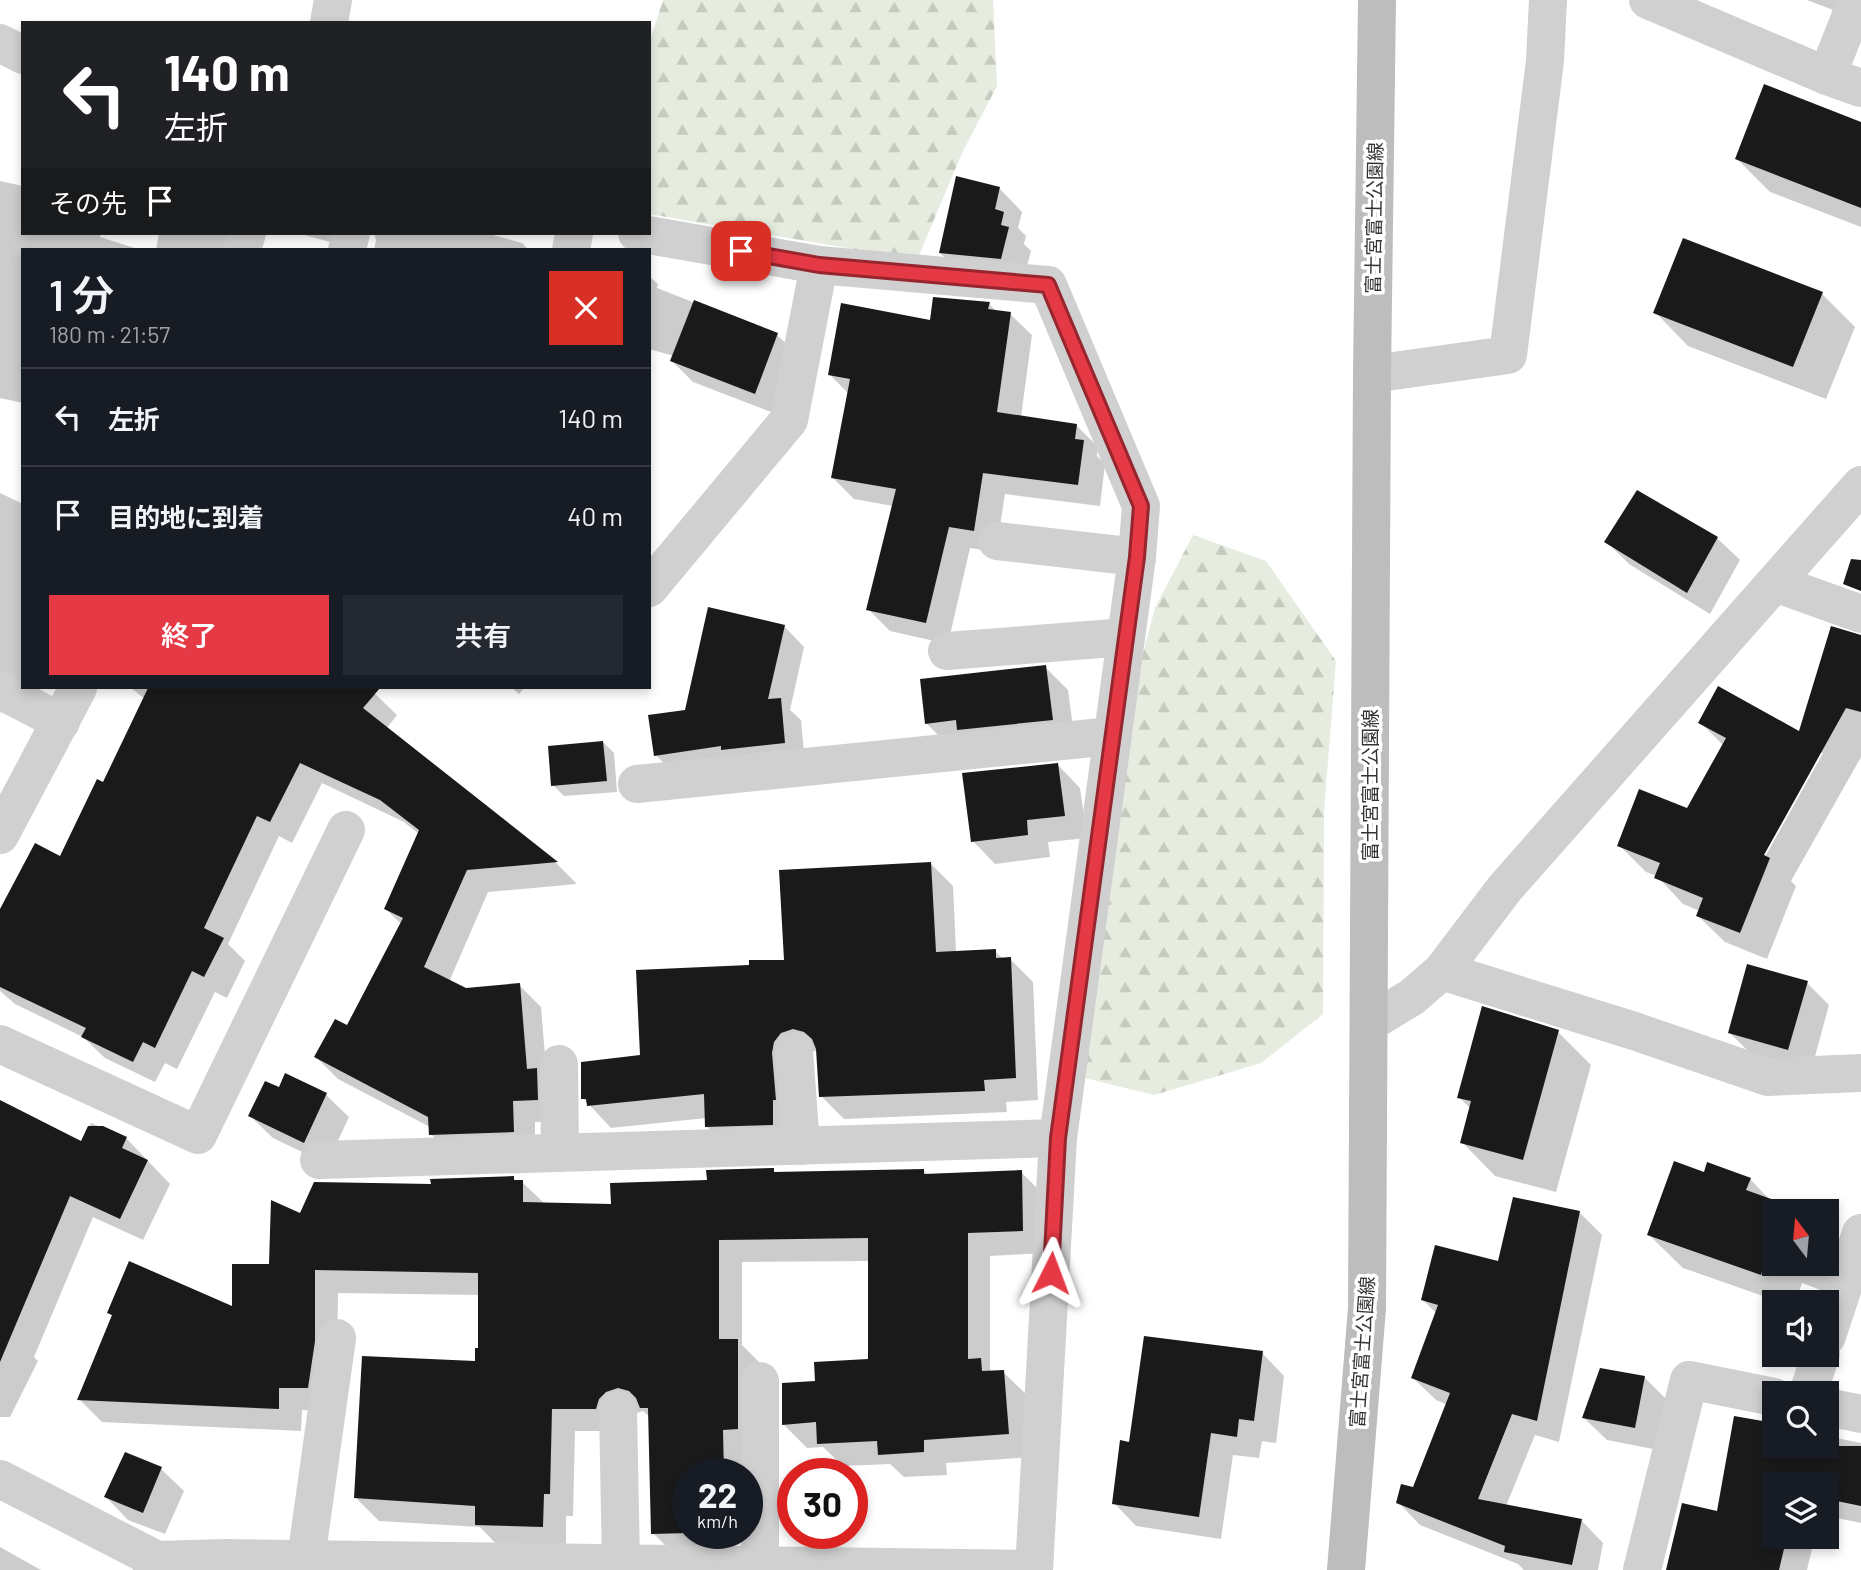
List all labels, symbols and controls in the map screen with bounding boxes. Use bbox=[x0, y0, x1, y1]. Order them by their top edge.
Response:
text: 140 m bbox=[164, 42, 290, 101]
icon: left bbox=[49, 49, 140, 140]
text: 左折 bbox=[164, 107, 228, 145]
street label: 富士宮富士公園線 bbox=[1361, 142, 1386, 294]
icon: arrive bbox=[141, 182, 179, 220]
text: その先 bbox=[49, 187, 127, 218]
pin bbox=[711, 221, 771, 281]
icon: arrive bbox=[722, 232, 760, 270]
text: 1 分 bbox=[49, 269, 114, 319]
button: close bbox=[549, 271, 623, 345]
text: 180 m · 21:57 bbox=[49, 320, 170, 348]
icon: left bbox=[49, 398, 87, 436]
text: 140 m bbox=[558, 402, 623, 433]
text: 左折 bbox=[108, 403, 160, 434]
icon: arrive bbox=[49, 496, 87, 534]
text: 40 m bbox=[567, 500, 623, 531]
text: 目的地に到着 bbox=[108, 501, 264, 532]
button: 終了 bbox=[49, 595, 329, 675]
button: 共有 bbox=[343, 595, 623, 675]
street label: 富士宮富士公園線 bbox=[1358, 709, 1381, 861]
north arrow bbox=[1762, 1199, 1839, 1276]
map controls bbox=[1762, 1199, 1839, 1549]
position arrow bbox=[1014, 1236, 1088, 1310]
street label: 富士宮富士公園線 bbox=[1345, 1275, 1378, 1429]
button: sound bbox=[1762, 1290, 1839, 1367]
button: search bbox=[1762, 1381, 1839, 1458]
speed limit sign: 30 bbox=[777, 1458, 868, 1549]
button: layers bbox=[1762, 1472, 1839, 1549]
text: 22 bbox=[698, 1473, 737, 1515]
text: km/h bbox=[697, 1510, 738, 1532]

